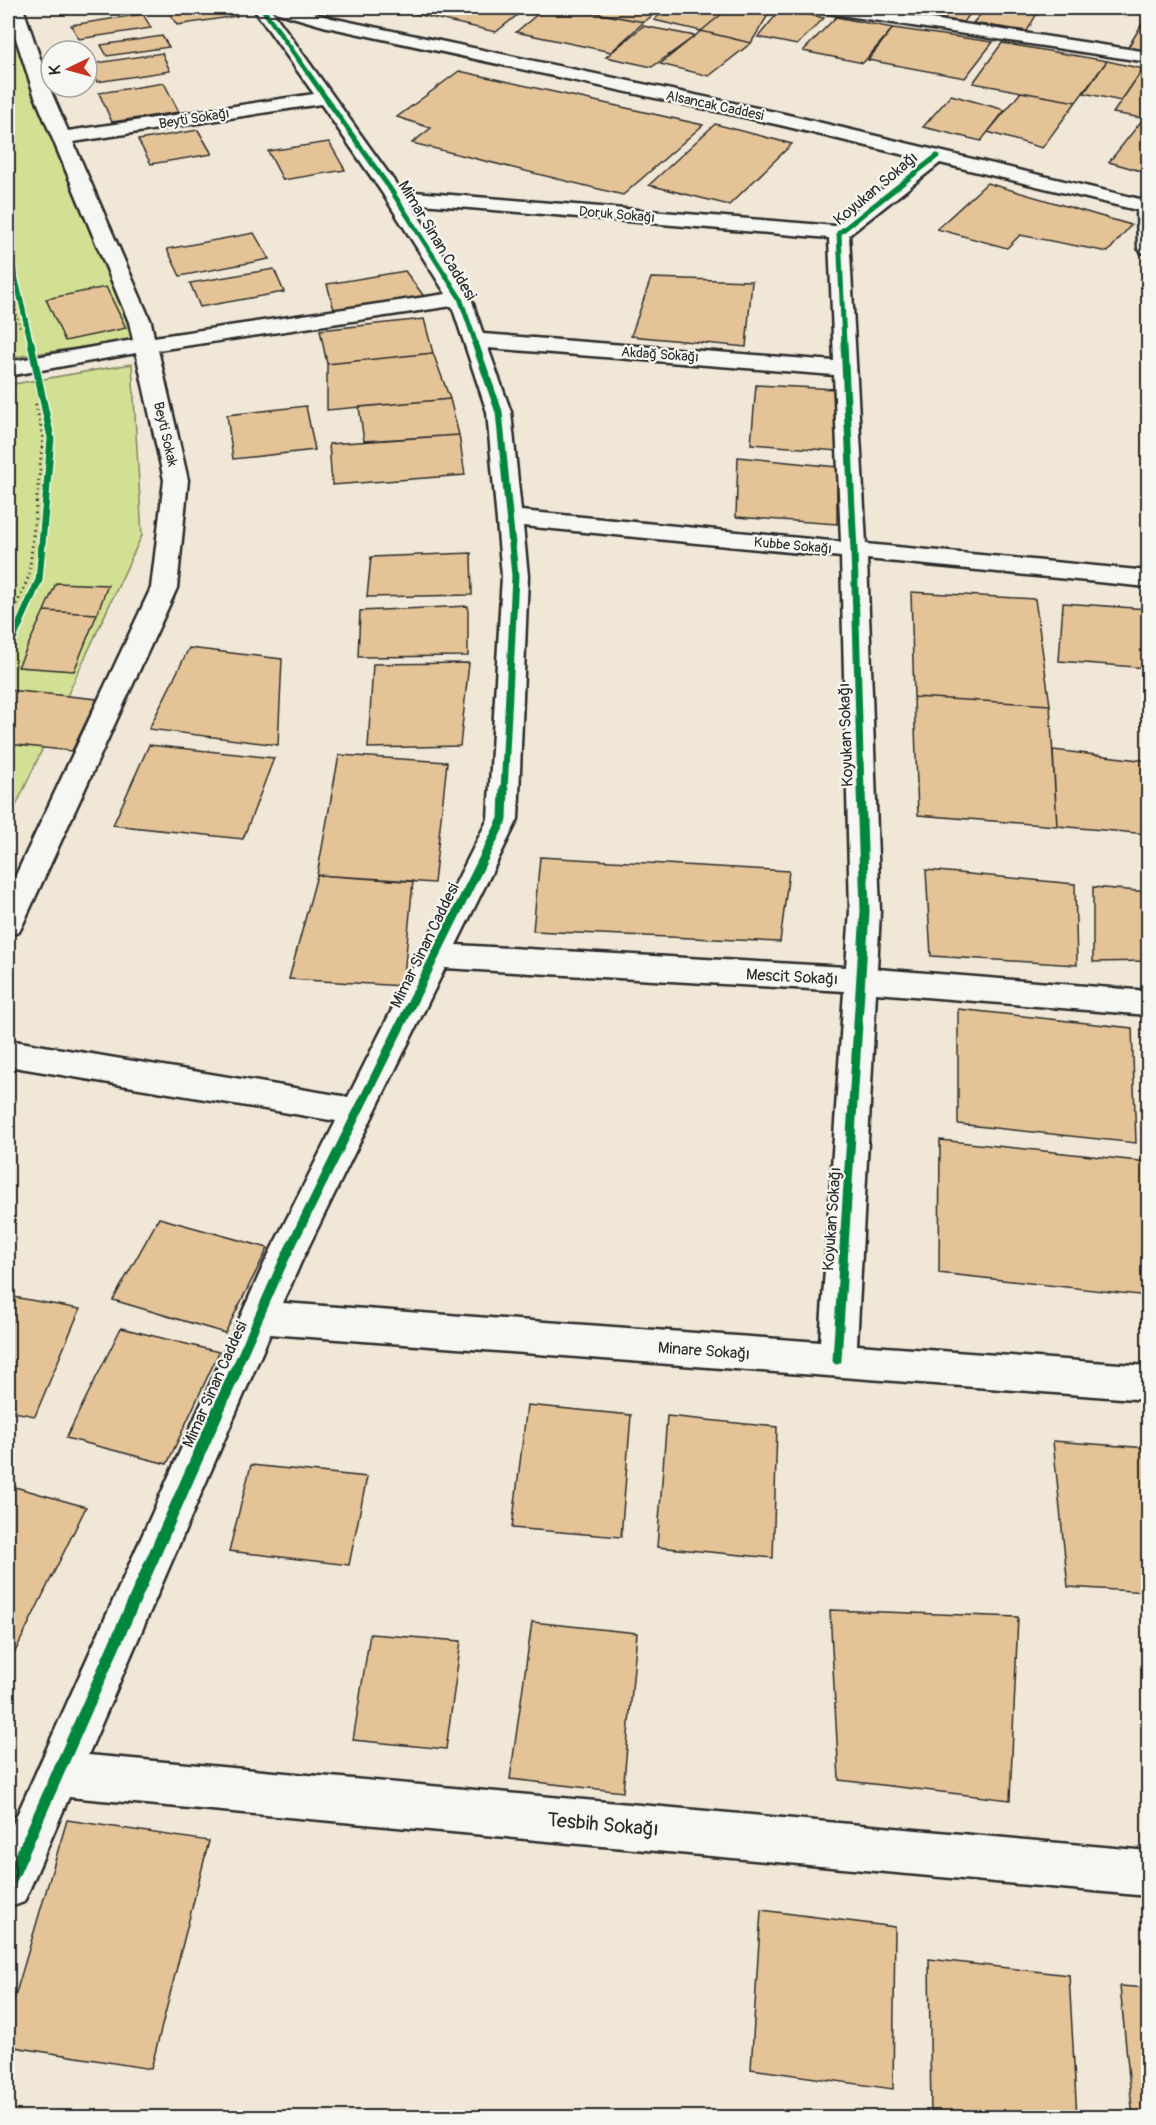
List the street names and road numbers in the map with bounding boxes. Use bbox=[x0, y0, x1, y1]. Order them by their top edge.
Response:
street label: Alsancak Caddesi bbox=[664, 87, 766, 124]
street label: Beyti Sokağı bbox=[158, 105, 231, 132]
street label: Koyukan Sokağı bbox=[829, 148, 922, 230]
street label: Mimar Sinan Caddesi bbox=[393, 177, 481, 304]
street label: Doruk Sokağı bbox=[578, 203, 656, 226]
street label: Akdağ Sokağı bbox=[621, 343, 699, 366]
street label: Beyti Sokak bbox=[150, 400, 181, 468]
street label: Kubbe Sokağı bbox=[753, 534, 833, 557]
street label: Koyukan Sokağı bbox=[834, 683, 858, 787]
street label: Mimar Sinan Caddesi bbox=[386, 880, 464, 1011]
street label: Mescit Sokağı bbox=[745, 965, 838, 989]
street label: Koyukan Sokağı bbox=[818, 1167, 846, 1272]
street label: Mimar Sinan Caddesi bbox=[178, 1318, 252, 1451]
street label: Minare Sokağı bbox=[657, 1338, 751, 1364]
street label: Tesbih Sokağı bbox=[546, 1807, 660, 1842]

